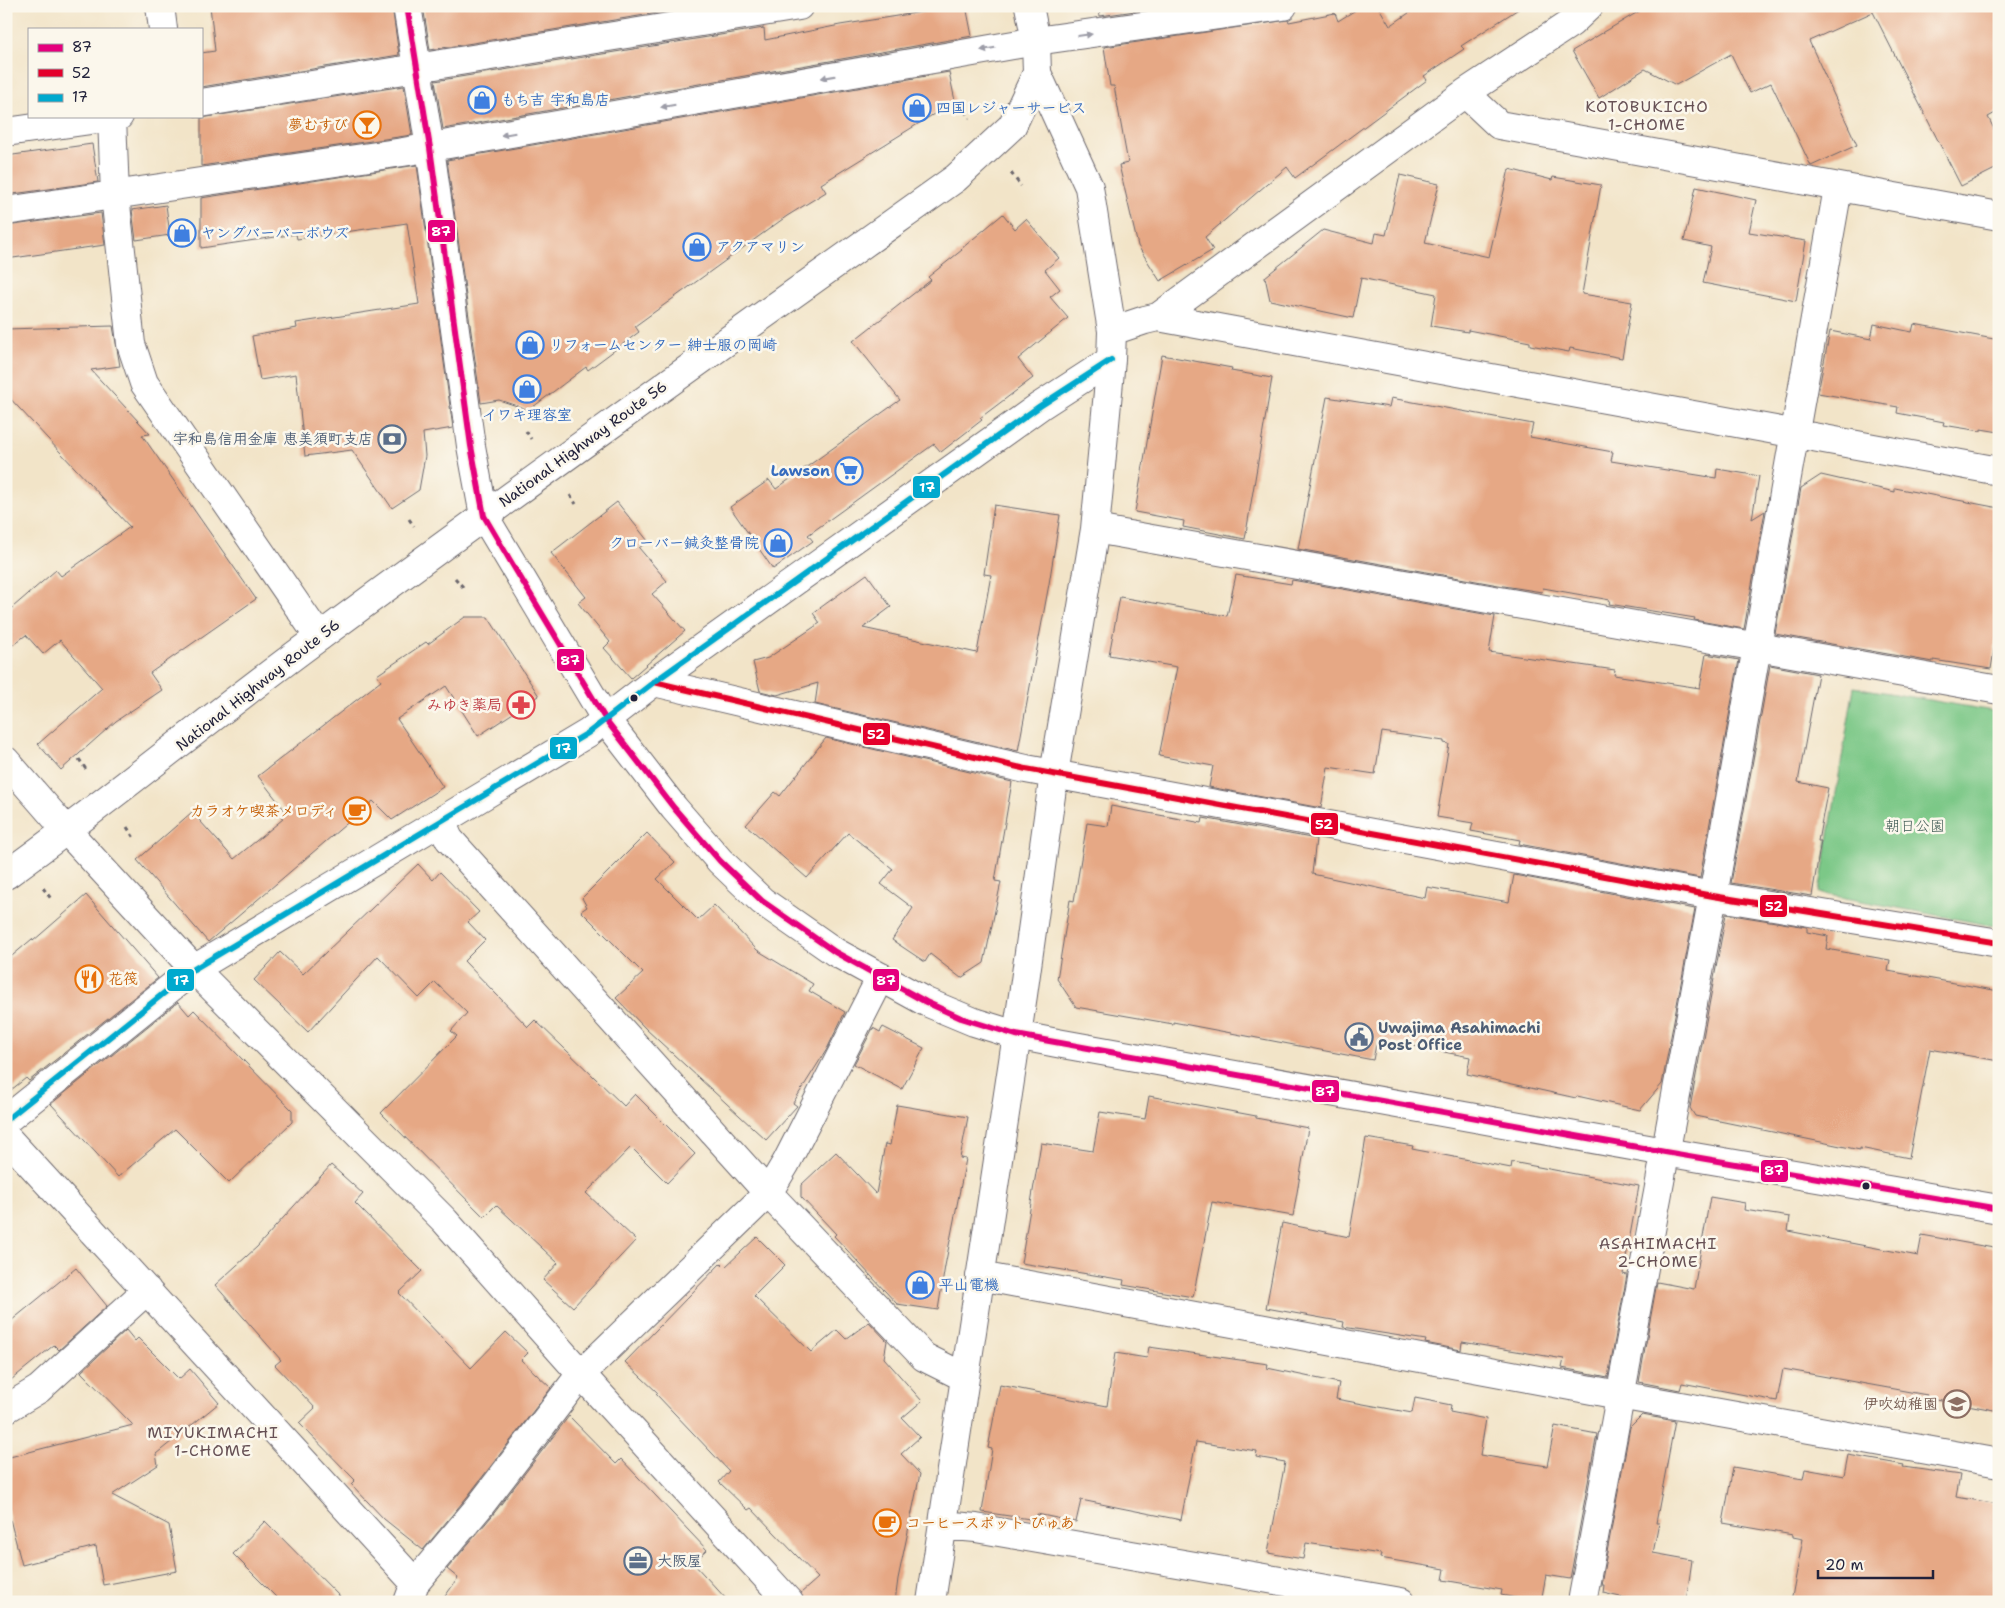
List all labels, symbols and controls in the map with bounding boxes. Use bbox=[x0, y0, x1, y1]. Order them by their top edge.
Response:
legend bbox=[28, 28, 202, 118]
one-way arrow bbox=[1077, 31, 1093, 39]
text: 87 bbox=[72, 37, 92, 57]
one-way arrow bbox=[980, 45, 996, 53]
text: 52 bbox=[72, 63, 91, 83]
one-way arrow bbox=[820, 74, 836, 82]
shop icon: もち吉 宇和島店 bbox=[467, 85, 497, 115]
text: 17 bbox=[72, 87, 88, 107]
place label: もち吉 宇和島店 bbox=[501, 90, 610, 110]
shop icon: 四国レジャーサービス bbox=[902, 93, 932, 123]
district label: KOTOBUKICHO 1-CHOME bbox=[1585, 96, 1709, 135]
place label: 四国レジャーサービス bbox=[936, 98, 1086, 118]
one-way arrow bbox=[660, 102, 676, 110]
bar icon: 夢むすび bbox=[352, 110, 382, 140]
place label: 夢むすび bbox=[288, 115, 348, 135]
one-way arrow bbox=[500, 130, 516, 138]
shop icon: ヤングバーバーボウズ bbox=[167, 218, 197, 248]
line badge: 87 bbox=[427, 219, 456, 243]
text: 87 bbox=[431, 222, 451, 240]
place label: ヤングバーバーボウズ bbox=[201, 223, 349, 243]
shop icon: アクアマリン bbox=[682, 232, 712, 262]
place label: アクアマリン bbox=[716, 237, 805, 257]
shop icon: リフォームセンター 紳士服の岡崎 bbox=[515, 330, 545, 360]
place label: リフォームセンター 紳士服の岡崎 bbox=[549, 335, 777, 355]
shop icon: イワキ理容室 bbox=[512, 374, 542, 404]
street label: National Highway Route 56 bbox=[495, 376, 671, 512]
place label: イワキ理容室 bbox=[482, 405, 572, 425]
bank icon: 宇和島信用金庫 恵美須町支店 bbox=[377, 424, 407, 454]
place label: 宇和島信用金庫 恵美須町支店 bbox=[173, 429, 373, 449]
supermarket icon: Lawson bbox=[834, 456, 864, 486]
place label: Lawson bbox=[771, 461, 830, 481]
line badge: 17 bbox=[912, 475, 941, 499]
text: 17 bbox=[919, 478, 935, 496]
shop icon: クローバー鍼灸整骨院 bbox=[763, 528, 793, 558]
place label: クローバー鍼灸整骨院 bbox=[609, 533, 759, 553]
street label: National Highway Route 56 bbox=[172, 615, 344, 755]
line badge: 87 bbox=[556, 648, 585, 672]
text: 87 bbox=[560, 651, 580, 669]
pharmacy icon: みゆき薬局 bbox=[506, 690, 536, 720]
unlabelled marker bbox=[629, 693, 639, 703]
place label: みゆき薬局 bbox=[427, 695, 502, 715]
line badge: 52 bbox=[862, 722, 891, 746]
text: 52 bbox=[867, 725, 885, 743]
line badge: 17 bbox=[549, 736, 578, 760]
text: 17 bbox=[555, 739, 571, 757]
cafe icon: カラオケ喫茶メロディ bbox=[342, 796, 372, 826]
place label: カラオケ喫茶メロディ bbox=[190, 801, 338, 821]
line badge: 52 bbox=[1310, 812, 1339, 836]
text: 52 bbox=[1315, 815, 1333, 833]
park label: 朝日公園 bbox=[1885, 816, 1945, 836]
line badge: 52 bbox=[1759, 894, 1788, 918]
text: 52 bbox=[1765, 897, 1783, 915]
restaurant icon: 花筏 bbox=[74, 964, 104, 994]
line badge: 17 bbox=[166, 968, 195, 992]
line badge: 87 bbox=[872, 968, 900, 992]
place label: 花筏 bbox=[108, 969, 138, 989]
text: 17 bbox=[173, 971, 189, 989]
text: 87 bbox=[876, 971, 896, 989]
place label: Uwajima Asahimachi Post Office bbox=[1378, 1018, 1541, 1055]
public building icon: Uwajima Asahimachi Post Office bbox=[1344, 1022, 1374, 1052]
line badge: 87 bbox=[1311, 1079, 1340, 1103]
text: 87 bbox=[1315, 1082, 1335, 1100]
line badge: 87 bbox=[1760, 1159, 1789, 1183]
text: 87 bbox=[1764, 1161, 1784, 1179]
unlabelled marker bbox=[1861, 1181, 1871, 1191]
district label: ASAHIMACHI 2-CHOME bbox=[1599, 1233, 1717, 1272]
shop icon: 平山電機 bbox=[905, 1270, 935, 1300]
place label: 平山電機 bbox=[939, 1275, 999, 1295]
school or university icon: 伊吹幼稚園 bbox=[1942, 1389, 1972, 1419]
place label: 伊吹幼稚園 bbox=[1863, 1394, 1938, 1414]
district label: MIYUKIMACHI 1-CHOME bbox=[147, 1422, 279, 1461]
cafe icon: コーヒースポット ぴゅあ bbox=[872, 1508, 902, 1538]
place label: コーヒースポット ぴゅあ bbox=[906, 1513, 1075, 1533]
office icon: 大阪屋 bbox=[623, 1546, 653, 1576]
scale bar bbox=[1818, 1548, 1932, 1580]
place label: 大阪屋 bbox=[657, 1551, 702, 1571]
text: 20 m bbox=[1825, 1555, 1864, 1575]

